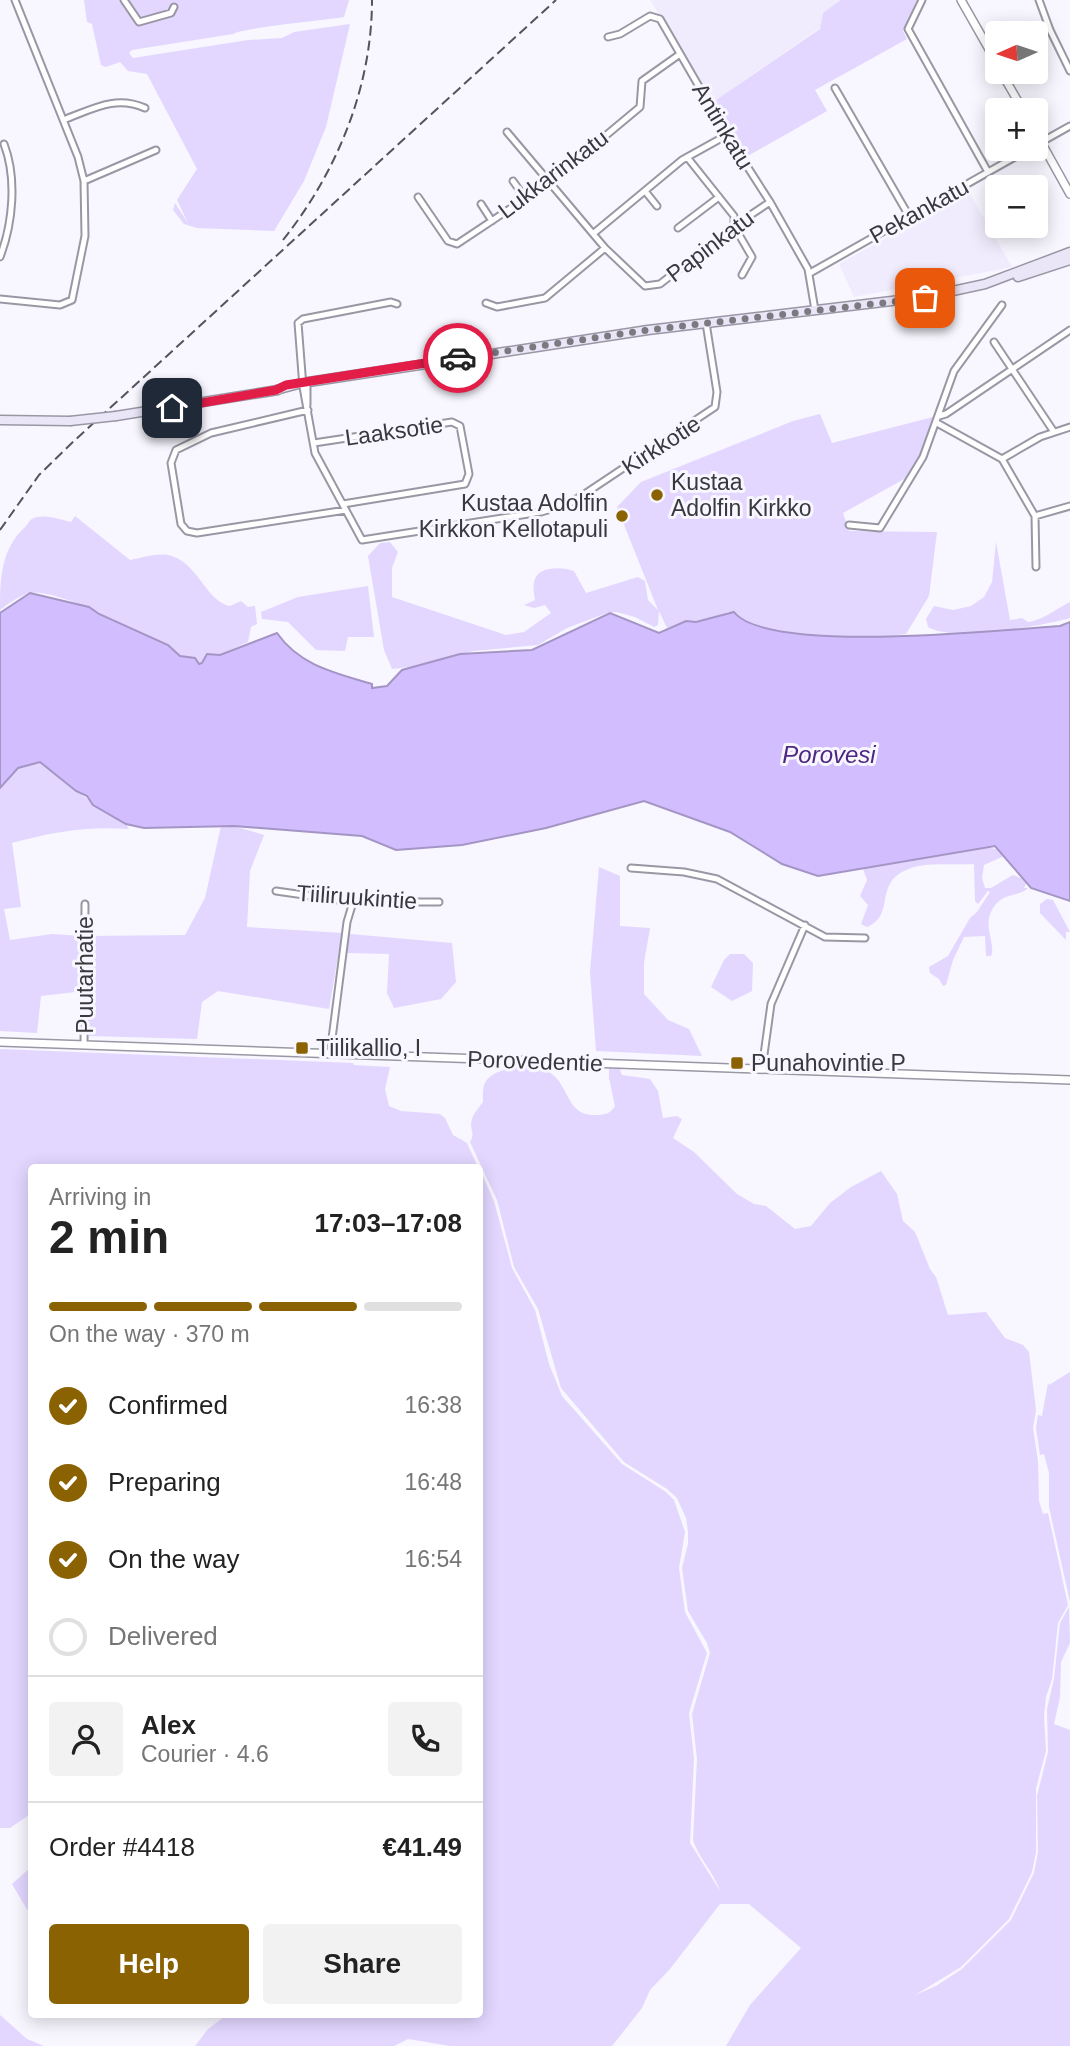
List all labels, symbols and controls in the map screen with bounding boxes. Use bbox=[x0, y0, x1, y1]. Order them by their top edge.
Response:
north arrow bbox=[985, 21, 1048, 84]
map controls bbox=[985, 21, 1048, 238]
street label: Antinkatu bbox=[687, 78, 759, 174]
button: + bbox=[985, 98, 1048, 161]
street label: Lukkarinkatu bbox=[493, 124, 613, 224]
street label: Pekankatu bbox=[865, 173, 973, 249]
button: − bbox=[985, 175, 1048, 238]
street label: Papinkatu bbox=[661, 205, 759, 287]
pin bbox=[895, 268, 955, 328]
icon: bag bbox=[906, 279, 944, 317]
courier bbox=[423, 323, 493, 393]
icon: car bbox=[439, 339, 477, 377]
pin bbox=[142, 378, 202, 438]
icon: home bbox=[153, 389, 191, 427]
street label: Kirkkotie bbox=[617, 410, 705, 480]
street label: Laaksotie bbox=[343, 411, 445, 451]
place label: Kustaa Adolfin Kirkko bbox=[671, 469, 812, 521]
marker: Kustaa Adolfin Kirkko bbox=[649, 487, 665, 503]
place label: Kustaa Adolfin Kirkkon Kellotapuli bbox=[419, 490, 608, 542]
marker: Kustaa Adolfin Kirkkon Kellotapuli bbox=[614, 508, 630, 524]
water label: Porovesi bbox=[782, 741, 876, 768]
street label: Tiiliruukintie bbox=[296, 880, 418, 914]
street label: Puutarhatie bbox=[72, 916, 98, 1034]
place label: Tiilikallio, I bbox=[316, 1035, 421, 1061]
marker: Tiilikallio, I bbox=[294, 1040, 310, 1056]
street label: Porovedentie bbox=[467, 1046, 603, 1076]
place label: Punahovintie P bbox=[751, 1050, 906, 1076]
marker: Punahovintie P bbox=[729, 1055, 745, 1071]
text: Arriving in bbox=[49, 1184, 151, 1210]
text: 17:03–17:08 bbox=[315, 1208, 462, 1238]
text: 2 min bbox=[49, 1211, 169, 1263]
text: On the way · 370 m bbox=[49, 1321, 250, 1347]
icon: check bbox=[49, 1387, 87, 1425]
text: Confirmed bbox=[108, 1390, 228, 1420]
text: 16:38 bbox=[404, 1392, 462, 1418]
icon: check bbox=[49, 1464, 87, 1502]
text: Preparing bbox=[108, 1467, 221, 1497]
text: 16:48 bbox=[404, 1469, 462, 1495]
icon: check bbox=[49, 1541, 87, 1579]
text: On the way bbox=[108, 1544, 240, 1574]
text: 16:54 bbox=[404, 1546, 462, 1572]
text: Delivered bbox=[108, 1621, 218, 1651]
button: person bbox=[49, 1702, 123, 1776]
button: phone bbox=[388, 1702, 462, 1776]
text: Alex bbox=[141, 1710, 196, 1740]
text: Courier · 4.6 bbox=[141, 1741, 269, 1767]
text: Order #4418 bbox=[49, 1832, 195, 1862]
text: €41.49 bbox=[382, 1832, 462, 1862]
button: Help bbox=[49, 1924, 249, 2004]
button: Share bbox=[263, 1924, 462, 2004]

